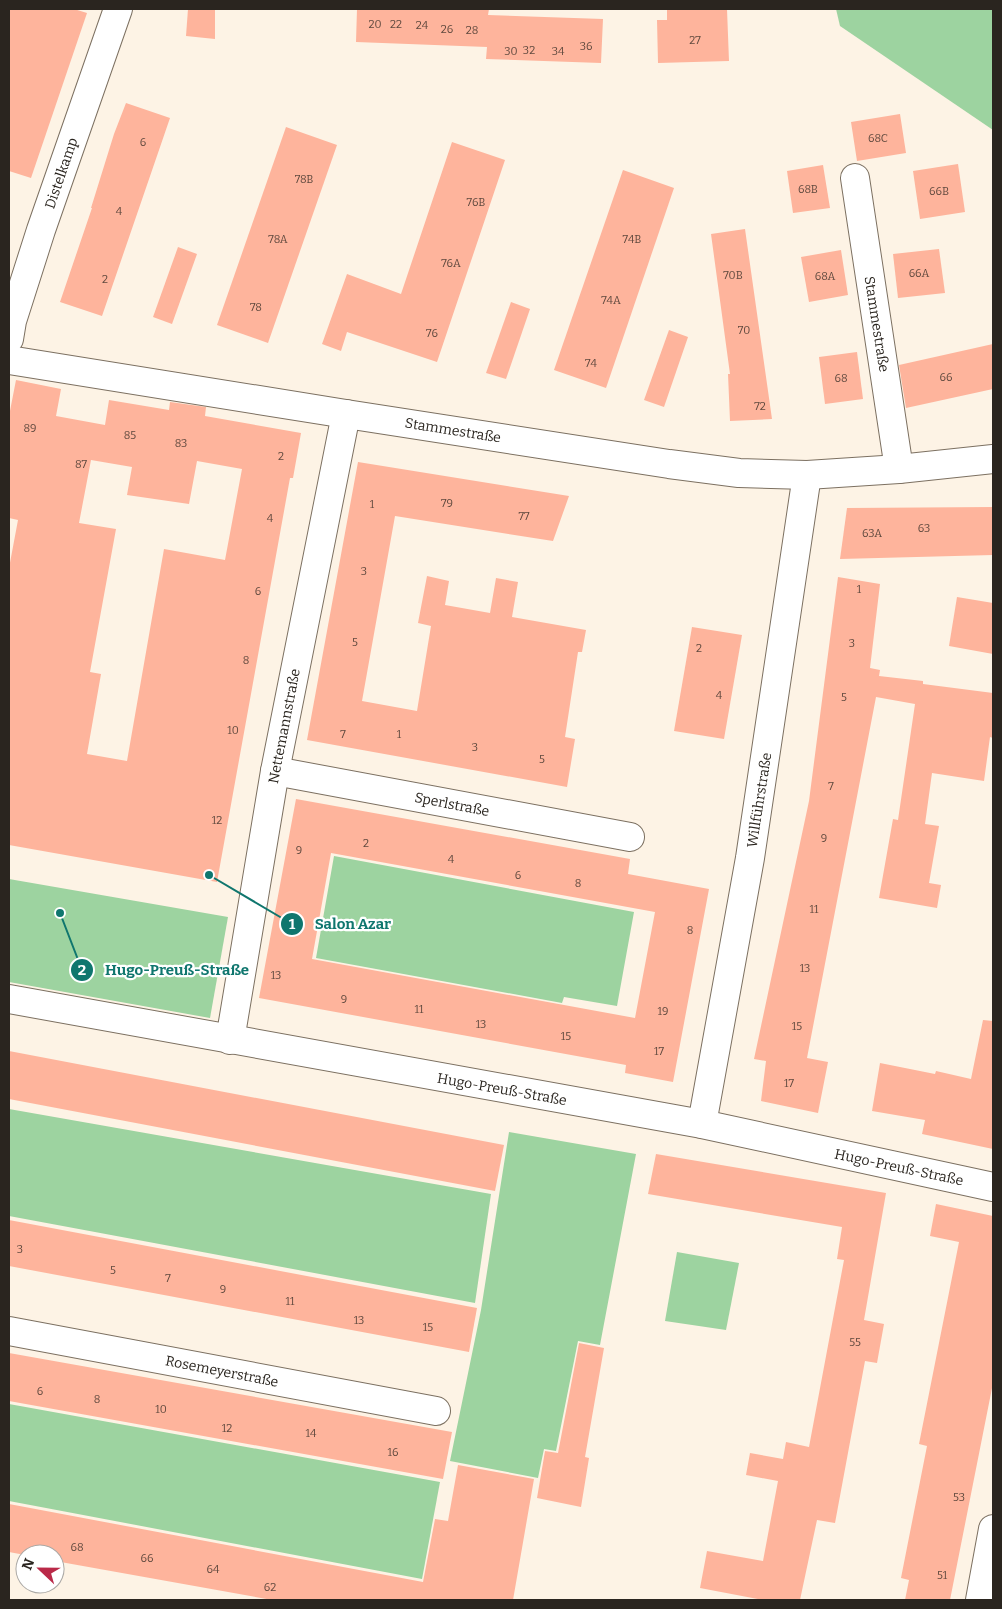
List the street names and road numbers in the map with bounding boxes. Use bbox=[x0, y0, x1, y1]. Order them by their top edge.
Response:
street label: Distelkamp bbox=[41, 135, 82, 211]
street label: Stammestraße bbox=[861, 275, 892, 373]
street label: Stammestraße bbox=[404, 415, 502, 446]
street label: Nettemannstraße bbox=[265, 667, 304, 785]
street label: Willführstraße bbox=[744, 751, 775, 849]
street label: Sperlstraße bbox=[413, 789, 491, 820]
street label: Hugo-Preuß-Straße bbox=[436, 1070, 568, 1109]
street label: Hugo-Preuß-Straße bbox=[833, 1146, 965, 1189]
street label: Rosemeyerstraße bbox=[164, 1352, 280, 1391]

